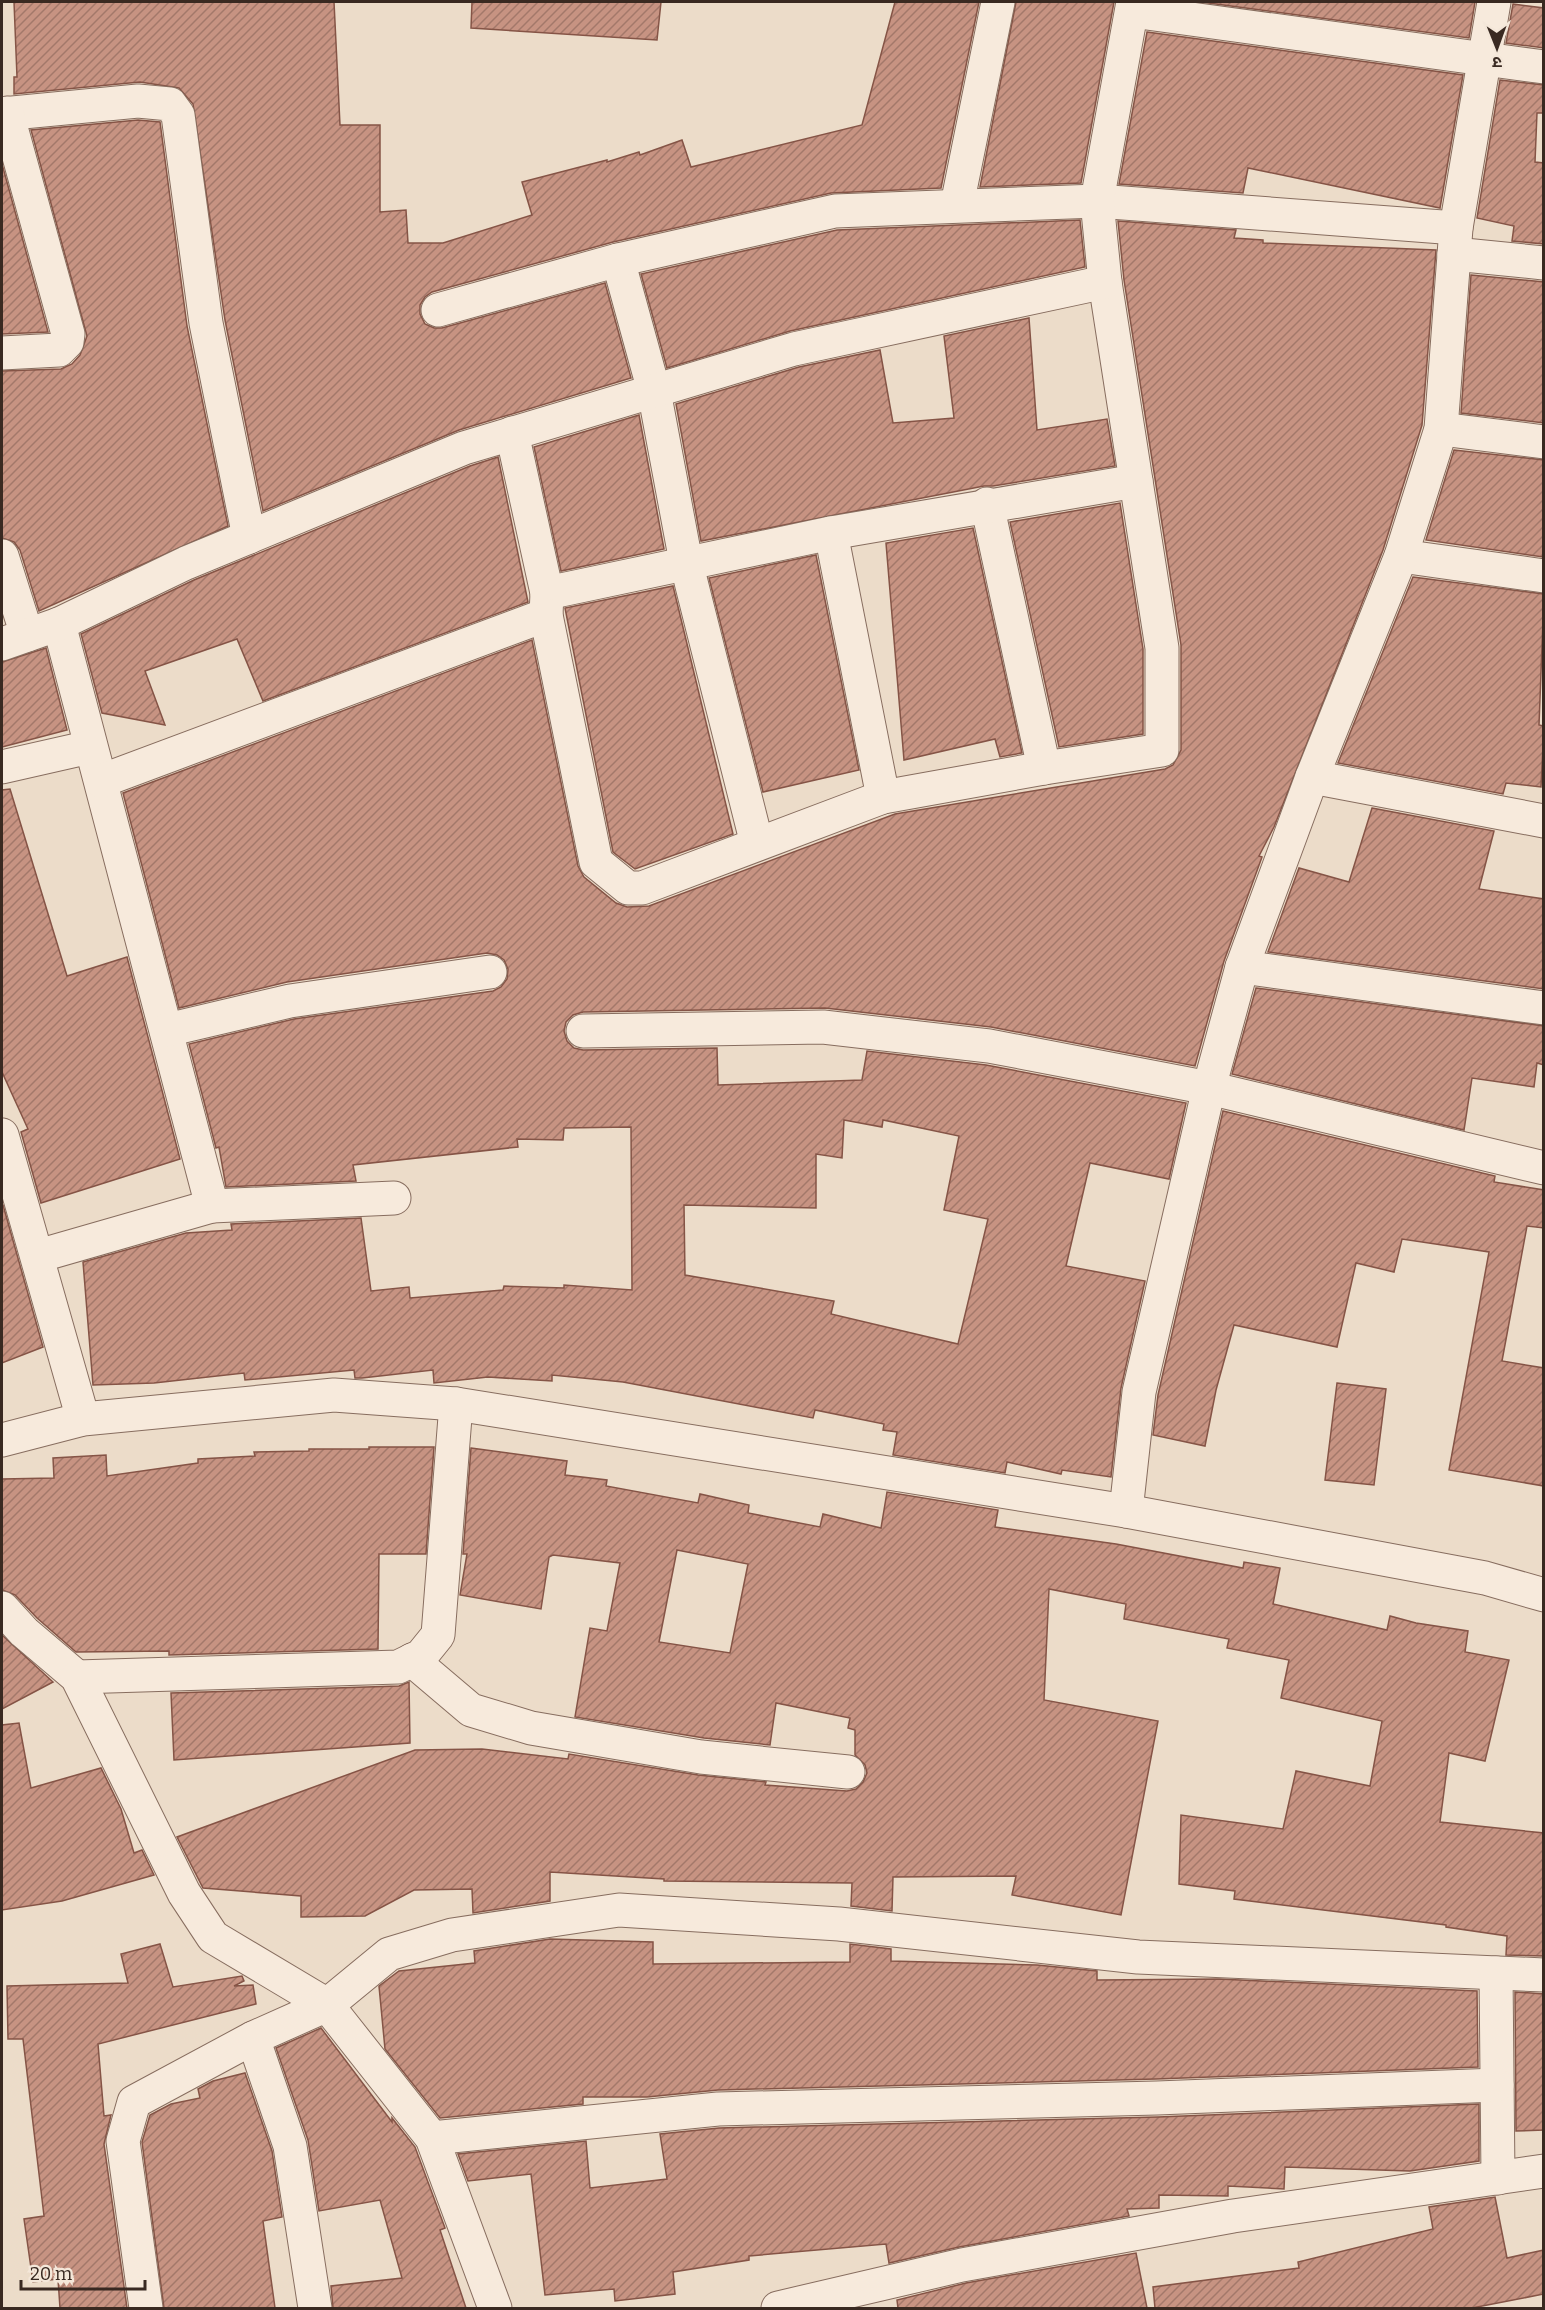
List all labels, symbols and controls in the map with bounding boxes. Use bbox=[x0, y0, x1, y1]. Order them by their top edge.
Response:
north arrow bbox=[1467, 18, 1527, 78]
text: उ bbox=[1492, 53, 1502, 72]
scale bar bbox=[21, 2253, 146, 2291]
text: 20 m bbox=[30, 2263, 72, 2285]

